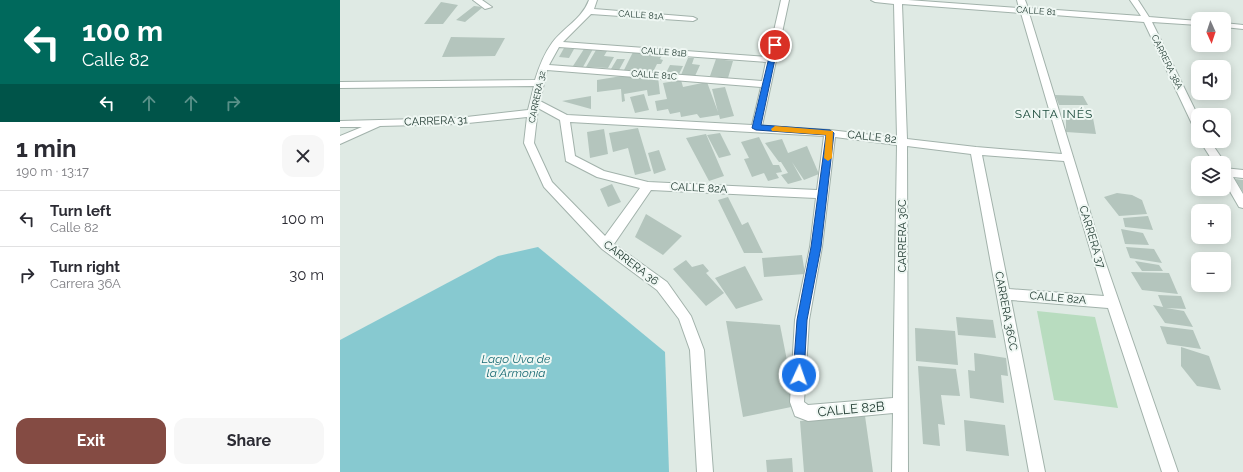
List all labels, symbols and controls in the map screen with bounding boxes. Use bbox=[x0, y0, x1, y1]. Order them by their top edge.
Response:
street label: CALLE 81 bbox=[1016, 5, 1056, 17]
street label: CALLE 81A bbox=[618, 8, 664, 22]
north arrow bbox=[1191, 12, 1231, 52]
map controls bbox=[1191, 12, 1231, 292]
text: 100 m bbox=[82, 15, 163, 48]
icon: left bbox=[16, 16, 68, 68]
pin bbox=[758, 28, 792, 62]
street label: CARRERA 38A bbox=[1149, 33, 1185, 91]
icon: arrive bbox=[764, 34, 786, 56]
street label: CALLE 81B bbox=[641, 45, 687, 59]
text: Calle 82 bbox=[82, 49, 149, 70]
button: sound bbox=[1191, 60, 1231, 100]
street label: CALLE 81C bbox=[631, 68, 677, 82]
street label: CARRERA 32 bbox=[527, 70, 547, 124]
icon: left bbox=[96, 92, 118, 114]
icon: ahead bbox=[138, 92, 160, 114]
icon: ahead bbox=[180, 92, 202, 114]
icon: right bbox=[222, 92, 244, 114]
district label: SANTA INÉS bbox=[1015, 107, 1093, 121]
button: search bbox=[1191, 108, 1231, 148]
street label: CARRERA 31 bbox=[404, 113, 468, 129]
street label: CALLE 82 bbox=[847, 128, 898, 146]
text: 1 min bbox=[16, 134, 77, 163]
button: close bbox=[282, 135, 324, 177]
button: layers bbox=[1191, 156, 1231, 196]
text: 190 m · 13:17 bbox=[16, 164, 89, 179]
street label: CALLE 82A bbox=[670, 180, 728, 196]
street label: CARRERA 36C bbox=[896, 199, 909, 273]
text: Turn left bbox=[50, 202, 111, 220]
street label: CARRERA 37 bbox=[1076, 204, 1108, 270]
button: + bbox=[1191, 204, 1231, 244]
icon: left bbox=[16, 208, 38, 230]
text: 100 m bbox=[282, 210, 324, 228]
text: Calle 82 bbox=[50, 220, 99, 235]
street label: CARRERA 36 bbox=[601, 238, 661, 288]
button: − bbox=[1191, 252, 1231, 292]
text: Turn right bbox=[50, 258, 120, 276]
icon: right bbox=[16, 264, 38, 286]
text: 30 m bbox=[289, 266, 324, 284]
street label: CARRERA 36CC bbox=[992, 270, 1020, 352]
text: Carrera 36A bbox=[50, 276, 121, 291]
street label: CALLE 82A bbox=[1029, 289, 1087, 307]
water label: Lago Uva de la Armonía bbox=[482, 352, 551, 380]
position arrow bbox=[778, 354, 820, 396]
street label: CALLE 82B bbox=[817, 399, 885, 419]
button: Exit bbox=[16, 418, 166, 464]
button: Share bbox=[174, 418, 324, 464]

